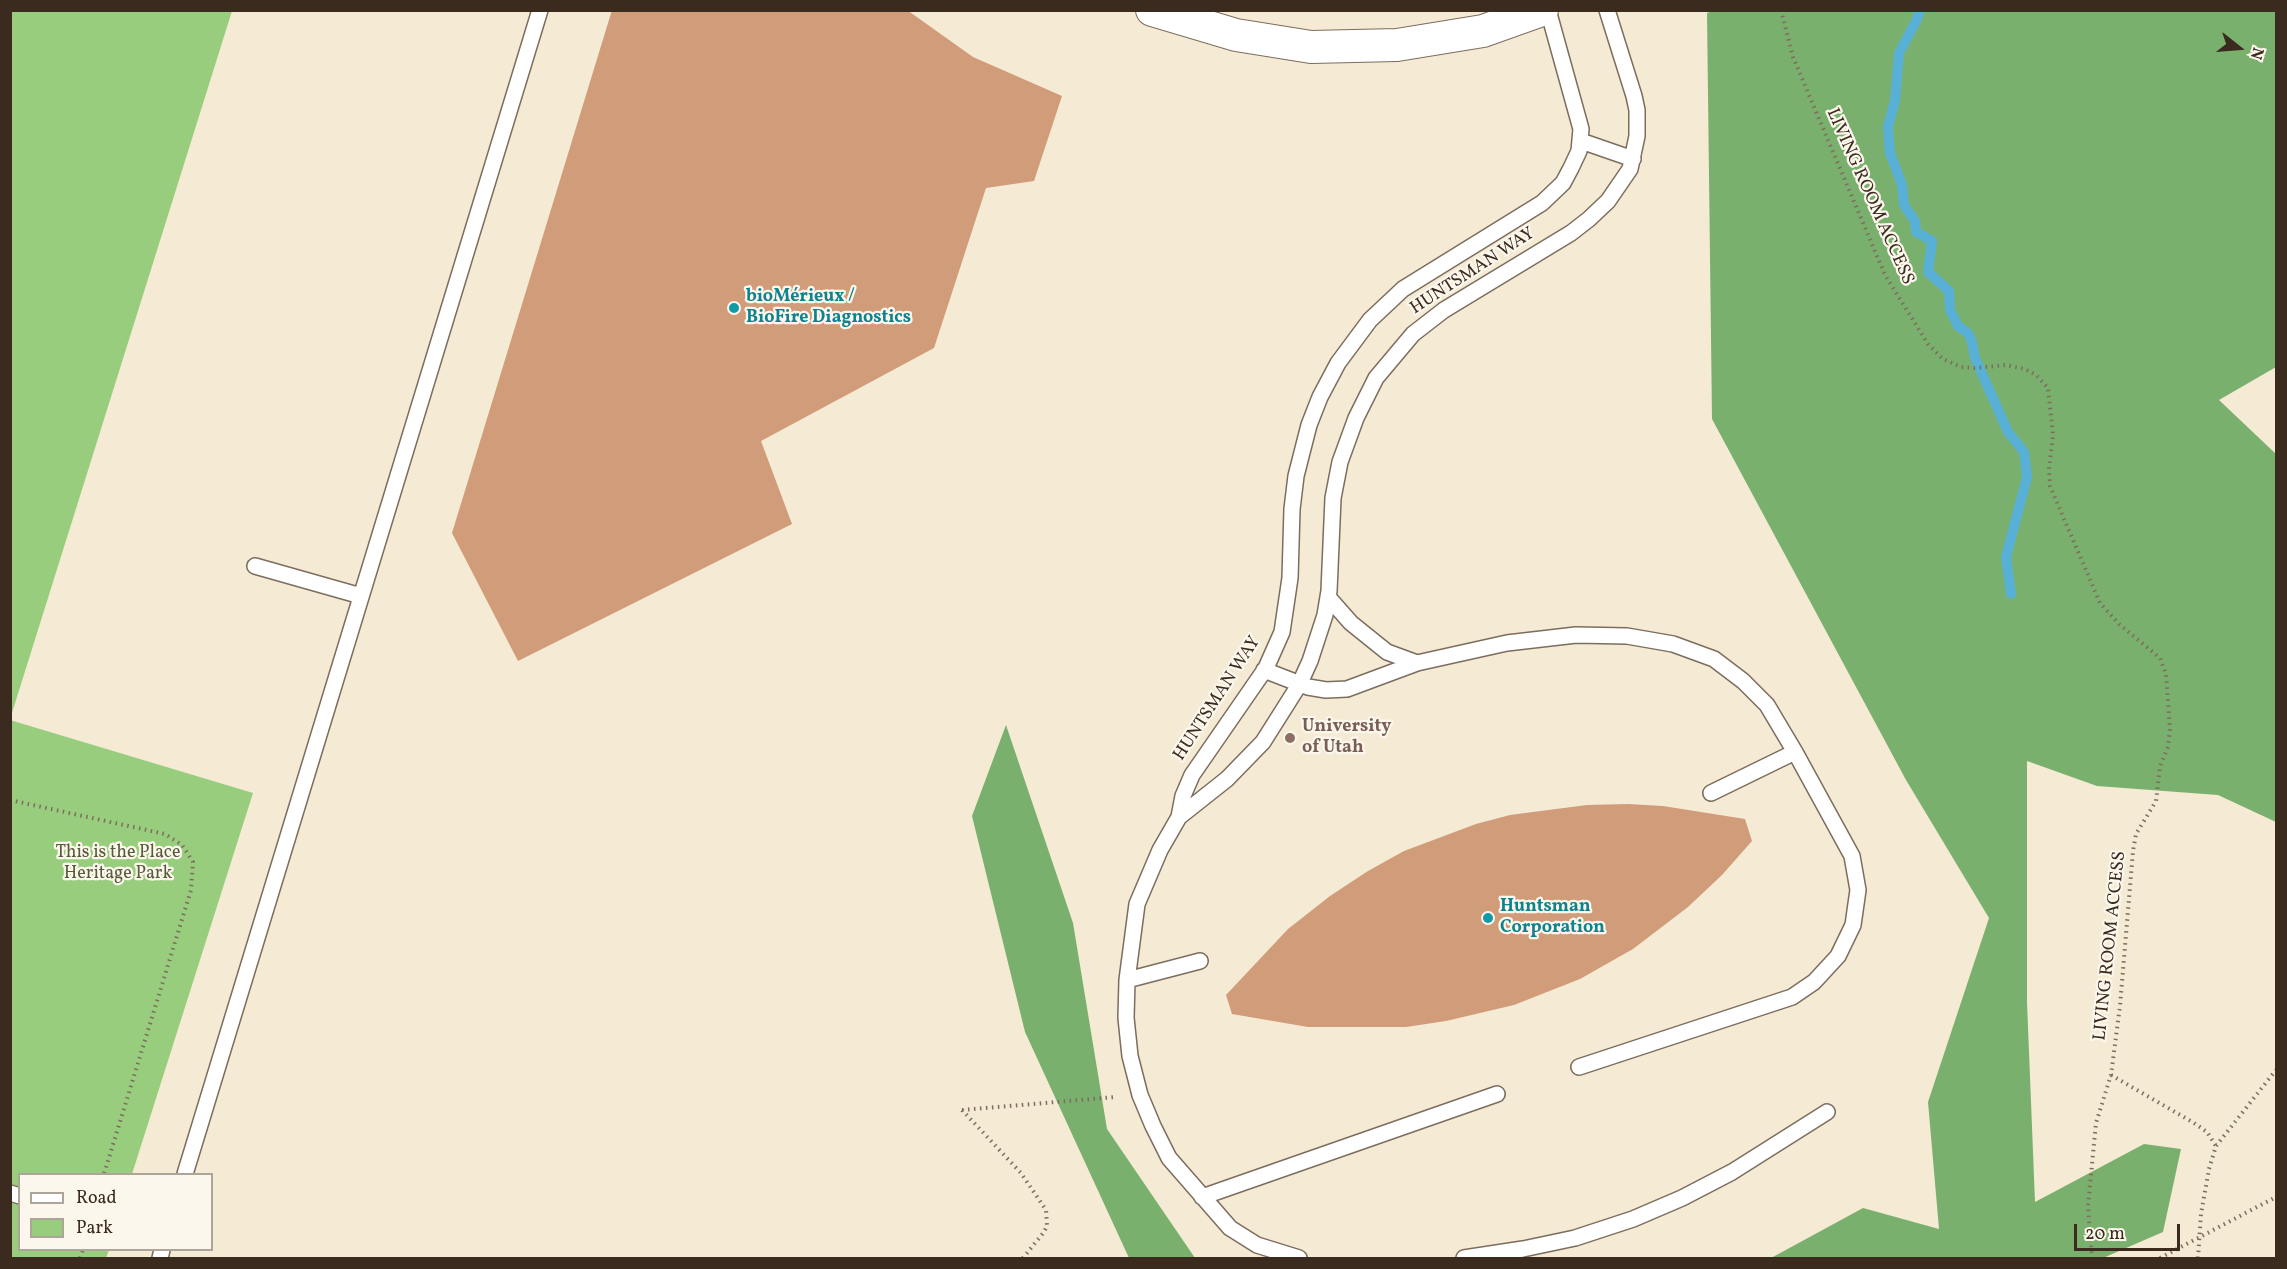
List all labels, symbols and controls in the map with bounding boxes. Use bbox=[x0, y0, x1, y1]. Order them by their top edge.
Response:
north arrow bbox=[2209, 18, 2269, 78]
text: N bbox=[2244, 44, 2268, 62]
street label: LIVING ROOM ACCESS bbox=[1820, 106, 1918, 288]
street label: HUNTSMAN WAY bbox=[1407, 224, 1539, 320]
place label: bioMérieux / BioFire Diagnostics bbox=[746, 287, 911, 330]
marker: bioMérieux / BioFire Diagnostics bbox=[727, 301, 741, 315]
street label: HUNTSMAN WAY bbox=[1170, 633, 1266, 765]
place label: University of Utah bbox=[1302, 717, 1391, 760]
marker: University of Utah bbox=[1283, 731, 1297, 745]
park label: This is the Place Heritage Park bbox=[56, 843, 180, 886]
street label: LIVING ROOM ACCESS bbox=[2090, 850, 2132, 1042]
place label: Huntsman Corporation bbox=[1500, 897, 1605, 940]
marker: Huntsman Corporation bbox=[1481, 911, 1495, 925]
legend bbox=[18, 1173, 213, 1251]
text: Road bbox=[76, 1186, 117, 1211]
scale bar bbox=[2077, 1212, 2184, 1250]
text: Park bbox=[76, 1216, 113, 1241]
text: 20 m bbox=[2085, 1222, 2125, 1247]

